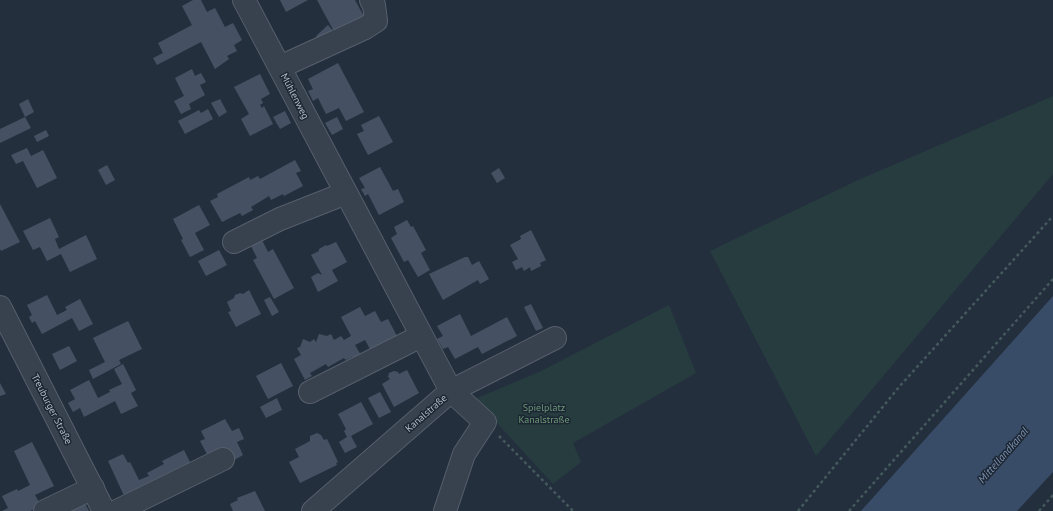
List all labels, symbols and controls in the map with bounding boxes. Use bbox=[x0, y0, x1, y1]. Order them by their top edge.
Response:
street label: Mühlenweg bbox=[278, 71, 312, 121]
street label: Treuburger Straße bbox=[29, 372, 75, 446]
street label: Kanalstraße bbox=[402, 391, 450, 435]
park label: Spielplatz Kanalstraße bbox=[518, 401, 570, 426]
water label: Mittellandkanal bbox=[975, 424, 1031, 486]

